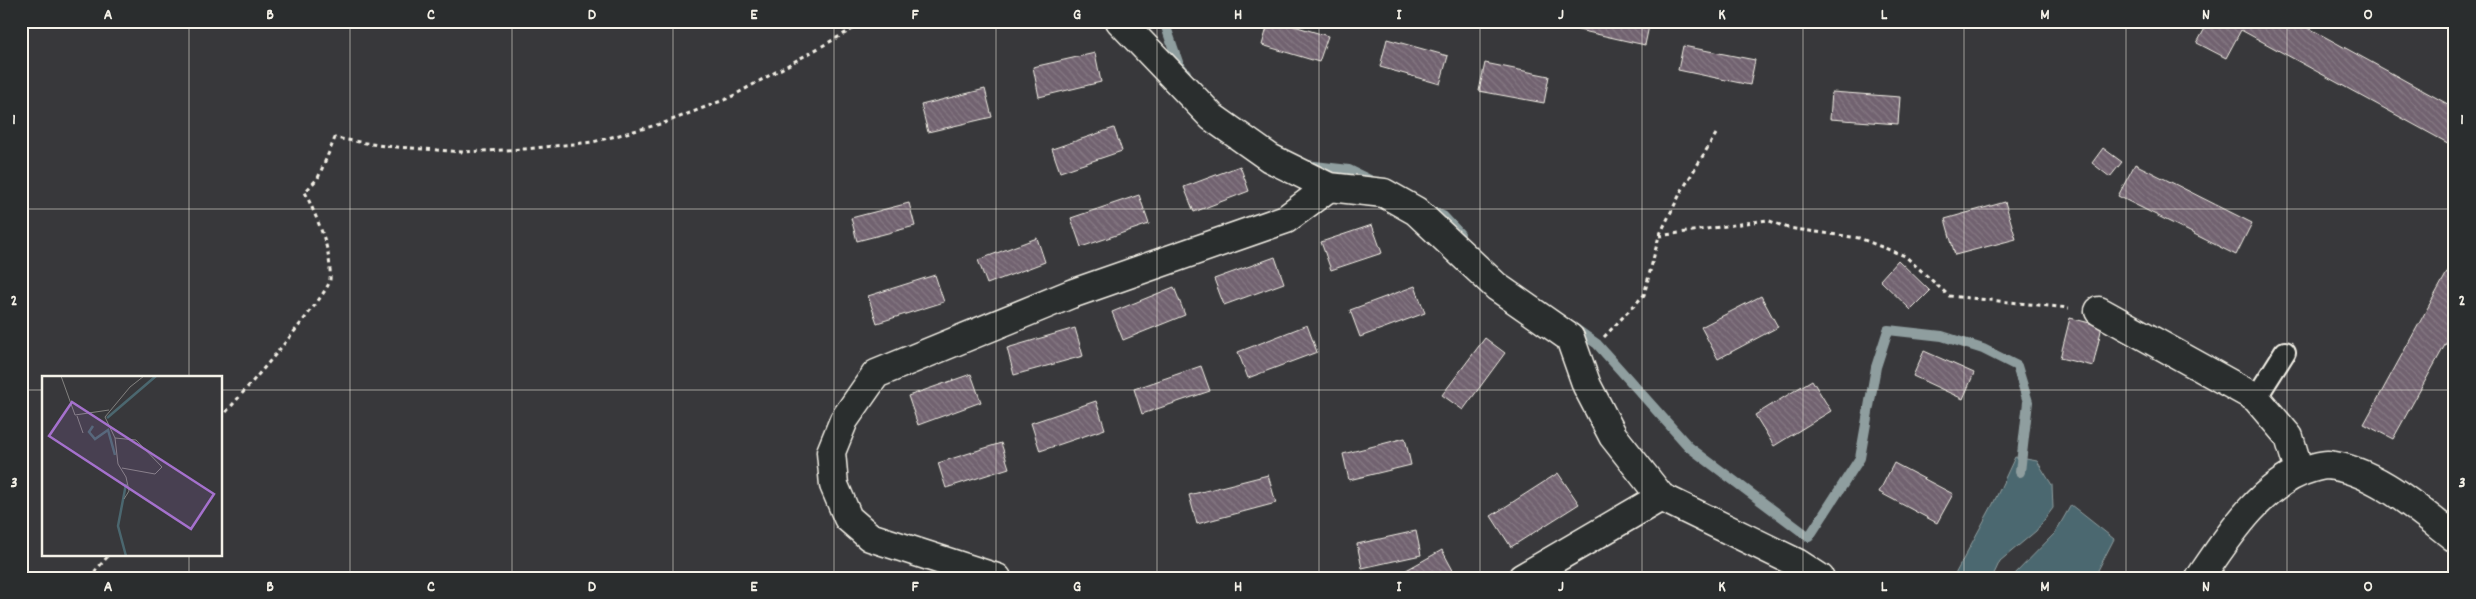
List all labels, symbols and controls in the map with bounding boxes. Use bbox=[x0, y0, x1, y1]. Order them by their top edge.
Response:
text: A bbox=[104, 4, 113, 27]
text: B bbox=[266, 4, 274, 27]
text: C bbox=[427, 4, 435, 27]
text: D bbox=[588, 4, 597, 27]
text: E bbox=[750, 4, 758, 27]
text: F bbox=[911, 4, 919, 27]
text: G bbox=[1073, 4, 1081, 27]
text: H bbox=[1234, 4, 1242, 27]
text: I bbox=[1397, 4, 1403, 27]
text: J bbox=[1558, 4, 1564, 27]
text: K bbox=[1718, 4, 1726, 27]
text: L bbox=[1881, 4, 1888, 27]
text: M bbox=[2040, 4, 2050, 27]
text: N bbox=[2202, 4, 2210, 27]
text: O bbox=[2363, 4, 2373, 27]
text: 1 bbox=[12, 109, 16, 132]
text: 1 bbox=[2460, 109, 2464, 132]
text: 2 bbox=[11, 290, 18, 313]
text: 2 bbox=[2459, 290, 2466, 313]
inset map bbox=[42, 376, 222, 556]
text: 3 bbox=[10, 472, 18, 495]
text: 3 bbox=[2458, 472, 2466, 495]
text: A bbox=[104, 576, 113, 599]
text: B bbox=[266, 576, 274, 599]
text: C bbox=[427, 576, 435, 599]
text: D bbox=[588, 576, 597, 599]
text: E bbox=[750, 576, 758, 599]
text: F bbox=[911, 576, 919, 599]
text: G bbox=[1073, 576, 1081, 599]
text: H bbox=[1234, 576, 1242, 599]
text: I bbox=[1397, 576, 1403, 599]
text: J bbox=[1558, 576, 1564, 599]
text: K bbox=[1718, 576, 1726, 599]
text: L bbox=[1881, 576, 1888, 599]
text: M bbox=[2040, 576, 2050, 599]
text: N bbox=[2202, 576, 2210, 599]
text: O bbox=[2363, 576, 2373, 599]

